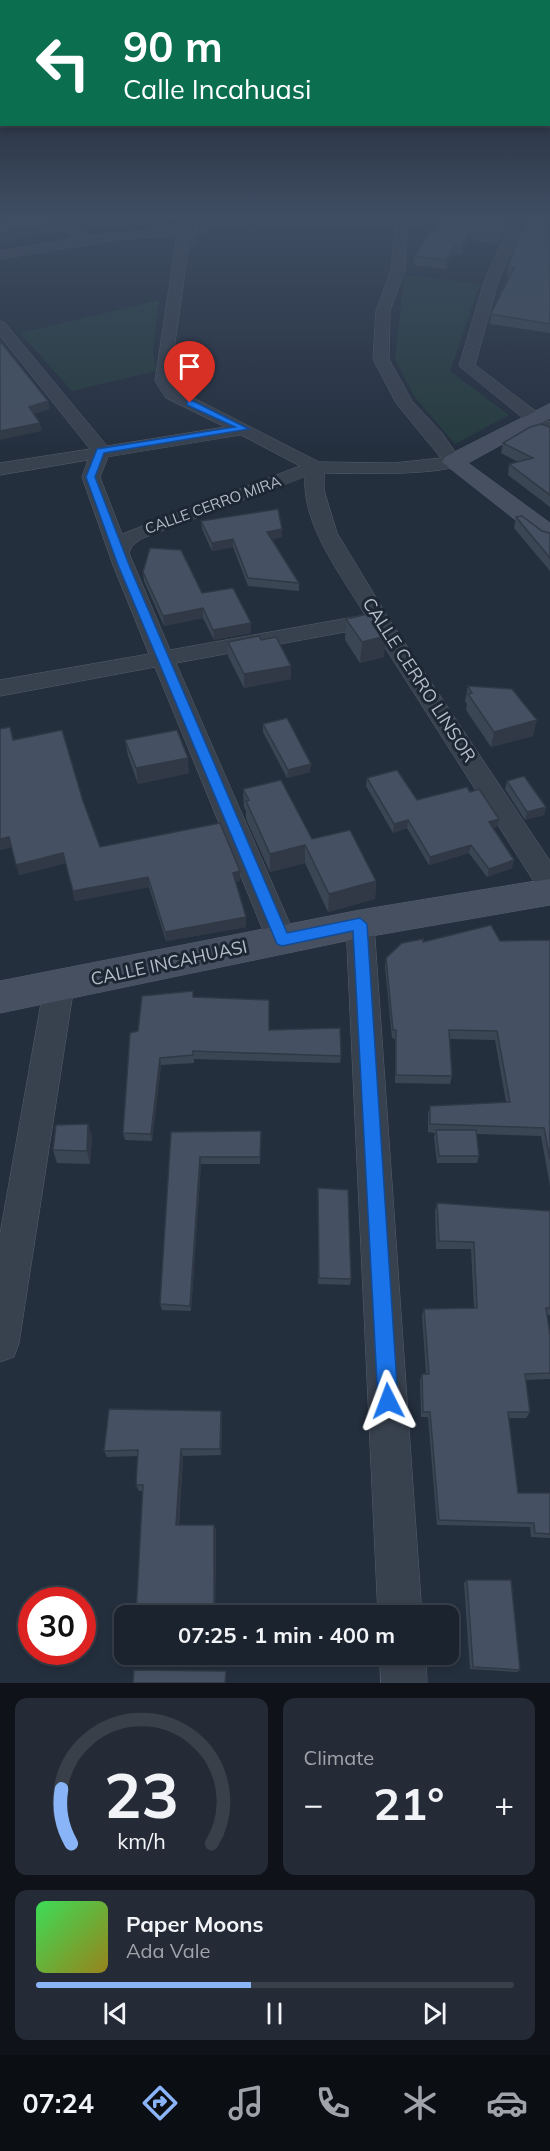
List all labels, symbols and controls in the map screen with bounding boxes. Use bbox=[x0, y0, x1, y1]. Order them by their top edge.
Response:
text: 90 m bbox=[123, 20, 223, 73]
icon: left bbox=[24, 24, 102, 102]
text: Calle Incahuasi bbox=[123, 72, 312, 106]
pin bbox=[164, 341, 215, 403]
icon: arrive bbox=[173, 350, 206, 383]
street label: CALLE CERRO MIRA bbox=[142, 471, 283, 538]
street label: CALLE CERRO LINSOR bbox=[358, 593, 481, 766]
street label: CALLE INCAHUASI bbox=[89, 935, 249, 990]
position arrow bbox=[356, 1369, 420, 1433]
speed limit sign: 30 bbox=[18, 1587, 96, 1665]
text: 07:25 · 1 min · 400 m bbox=[178, 1621, 395, 1649]
text: Climate bbox=[304, 1745, 374, 1770]
text: 23 bbox=[104, 1755, 179, 1834]
text: 21° bbox=[373, 1775, 444, 1831]
text: − bbox=[304, 1783, 323, 1824]
text: + bbox=[494, 1783, 514, 1824]
text: km/h bbox=[117, 1827, 165, 1854]
text: Paper Moons bbox=[126, 1910, 264, 1938]
text: Ada Vale bbox=[126, 1938, 210, 1963]
icon: previous bbox=[99, 1997, 132, 2030]
icon: pause bbox=[258, 1997, 291, 2030]
icon: next bbox=[418, 1997, 451, 2030]
icon: directions bbox=[139, 2082, 181, 2124]
icon: music bbox=[225, 2082, 267, 2124]
icon: phone bbox=[312, 2082, 354, 2124]
icon: climate bbox=[399, 2082, 441, 2124]
icon: car bbox=[486, 2082, 528, 2124]
text: 07:24 bbox=[22, 2086, 94, 2120]

